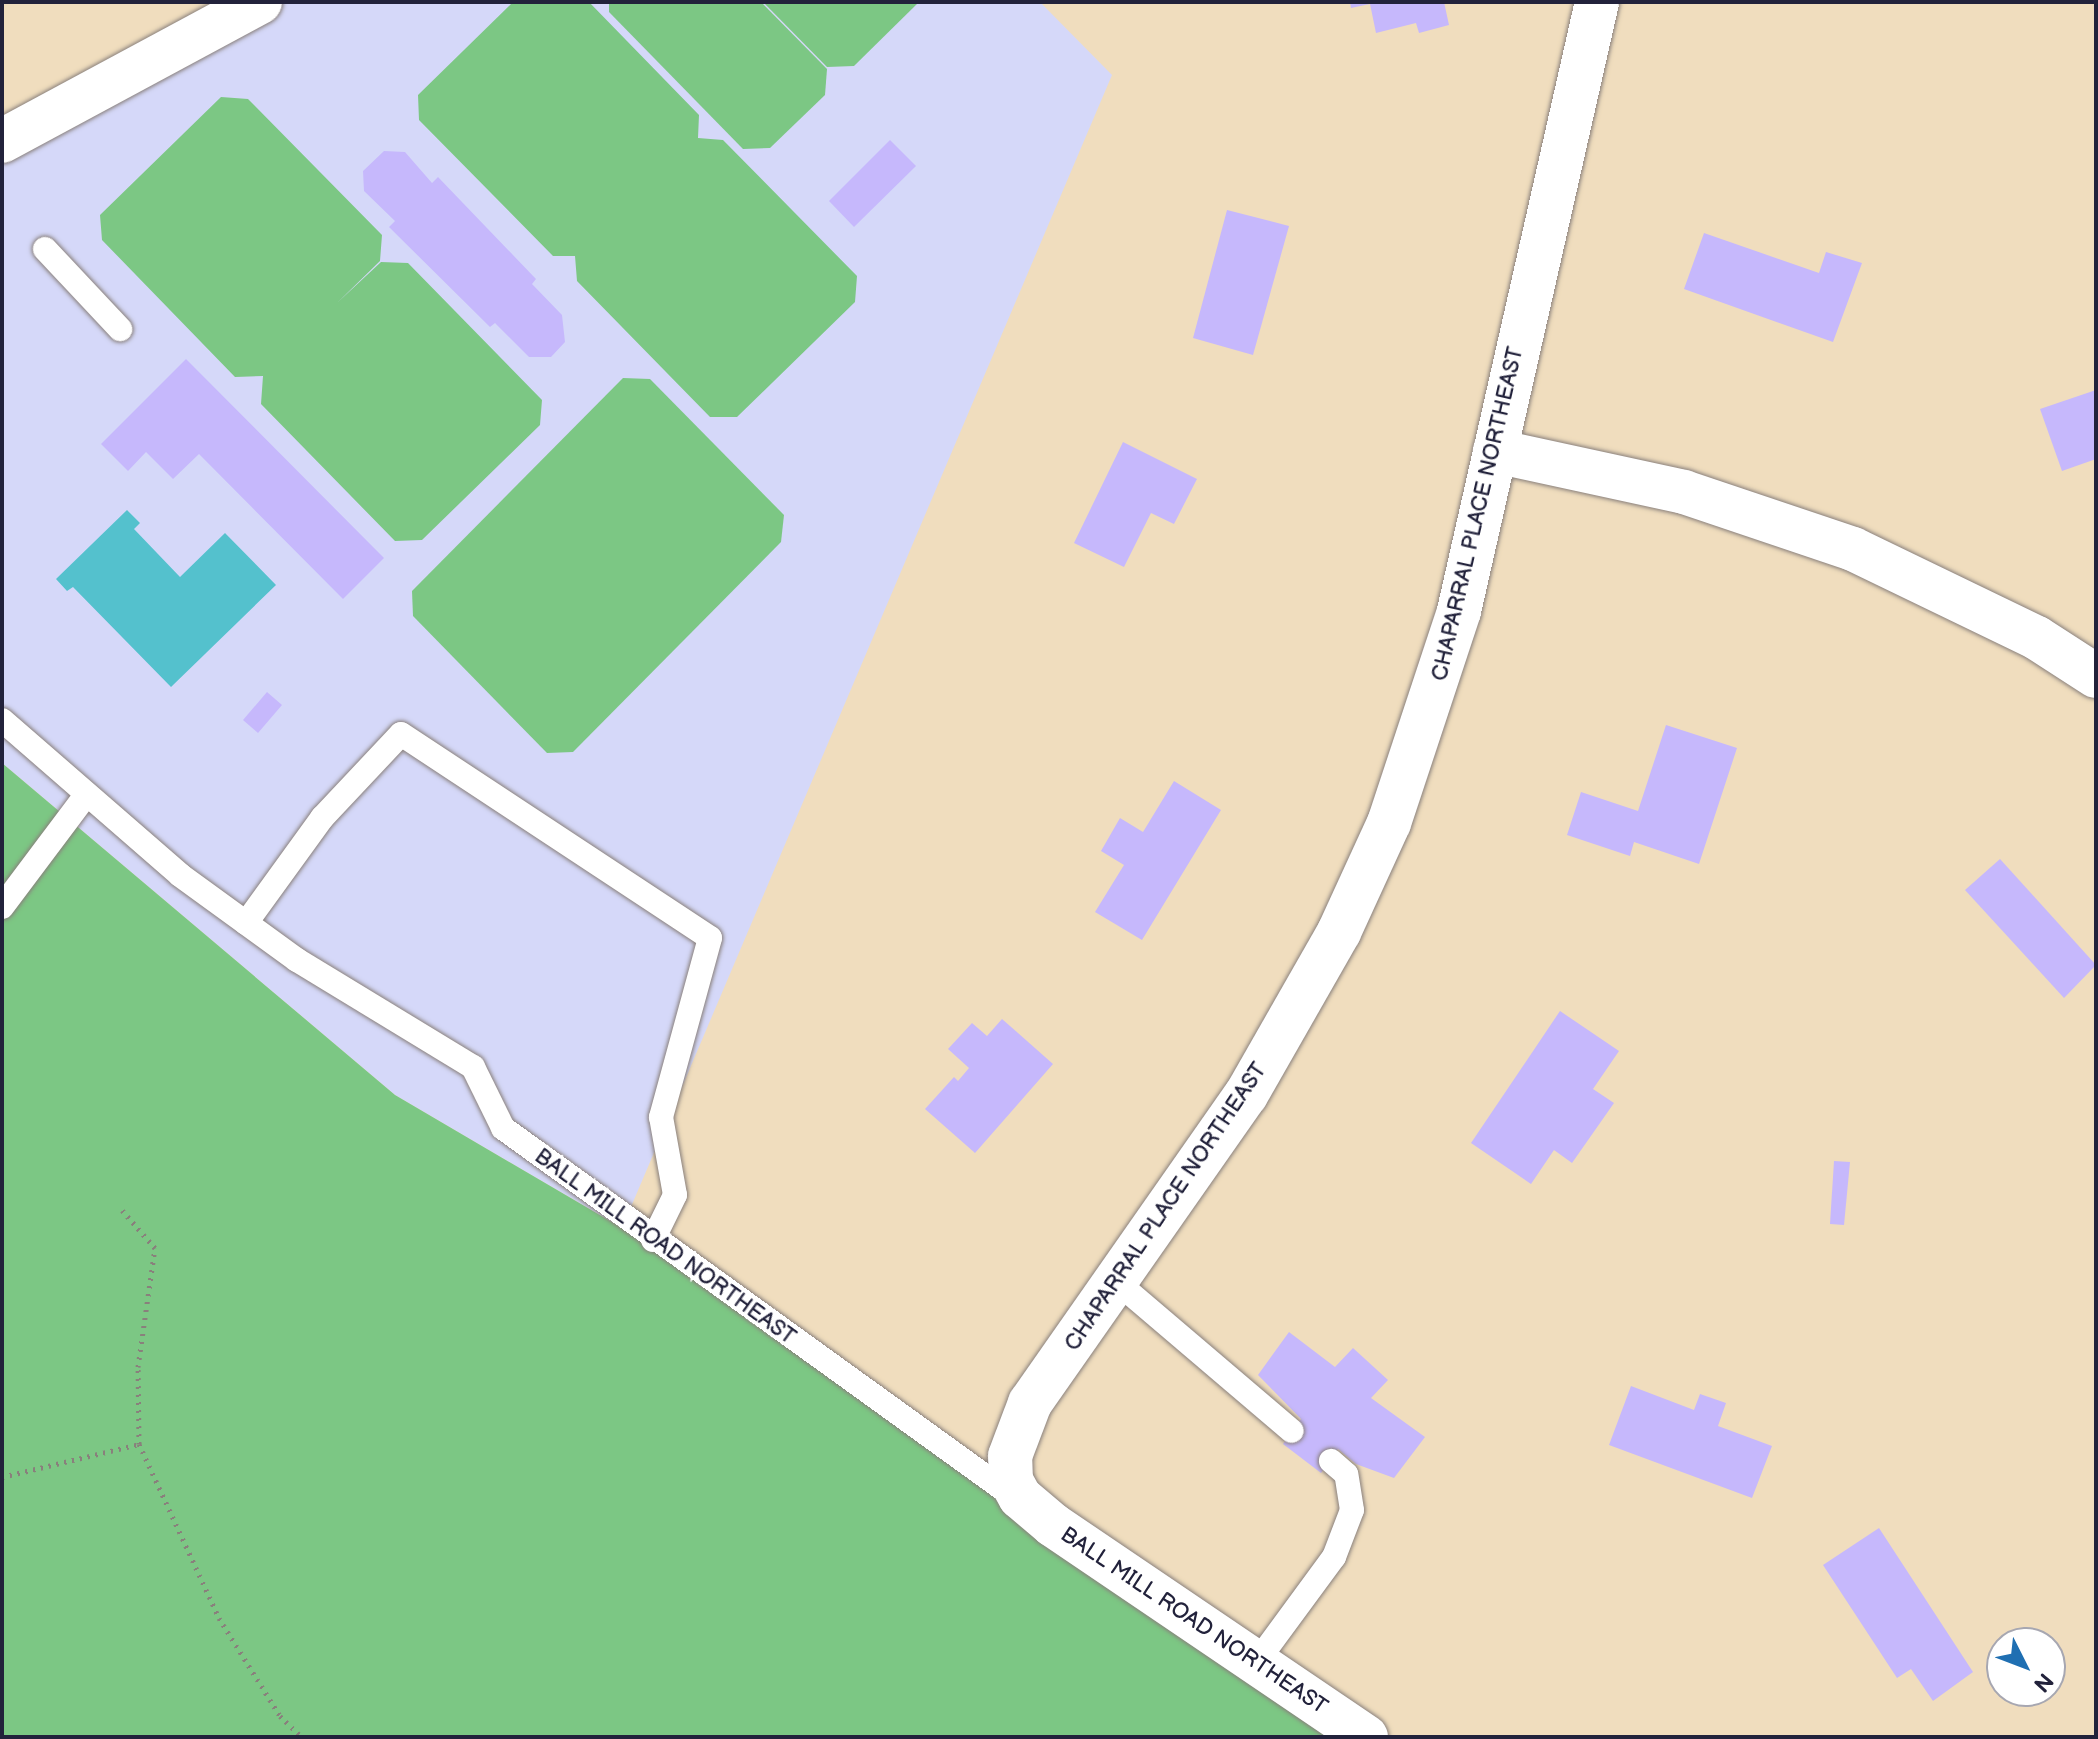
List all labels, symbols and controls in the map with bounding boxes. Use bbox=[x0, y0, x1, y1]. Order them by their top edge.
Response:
street label: CHAPARRAL PLACE NORTHEAST bbox=[1427, 344, 1529, 684]
street label: CHAPARRAL PLACE NORTHEAST bbox=[1059, 1058, 1273, 1356]
street label: BALL MILL ROAD NORTHEAST bbox=[529, 1143, 801, 1351]
street label: BALL MILL ROAD NORTHEAST bbox=[1056, 1522, 1332, 1720]
north arrow bbox=[1986, 1627, 2066, 1707]
text: N bbox=[2027, 1667, 2058, 1697]

